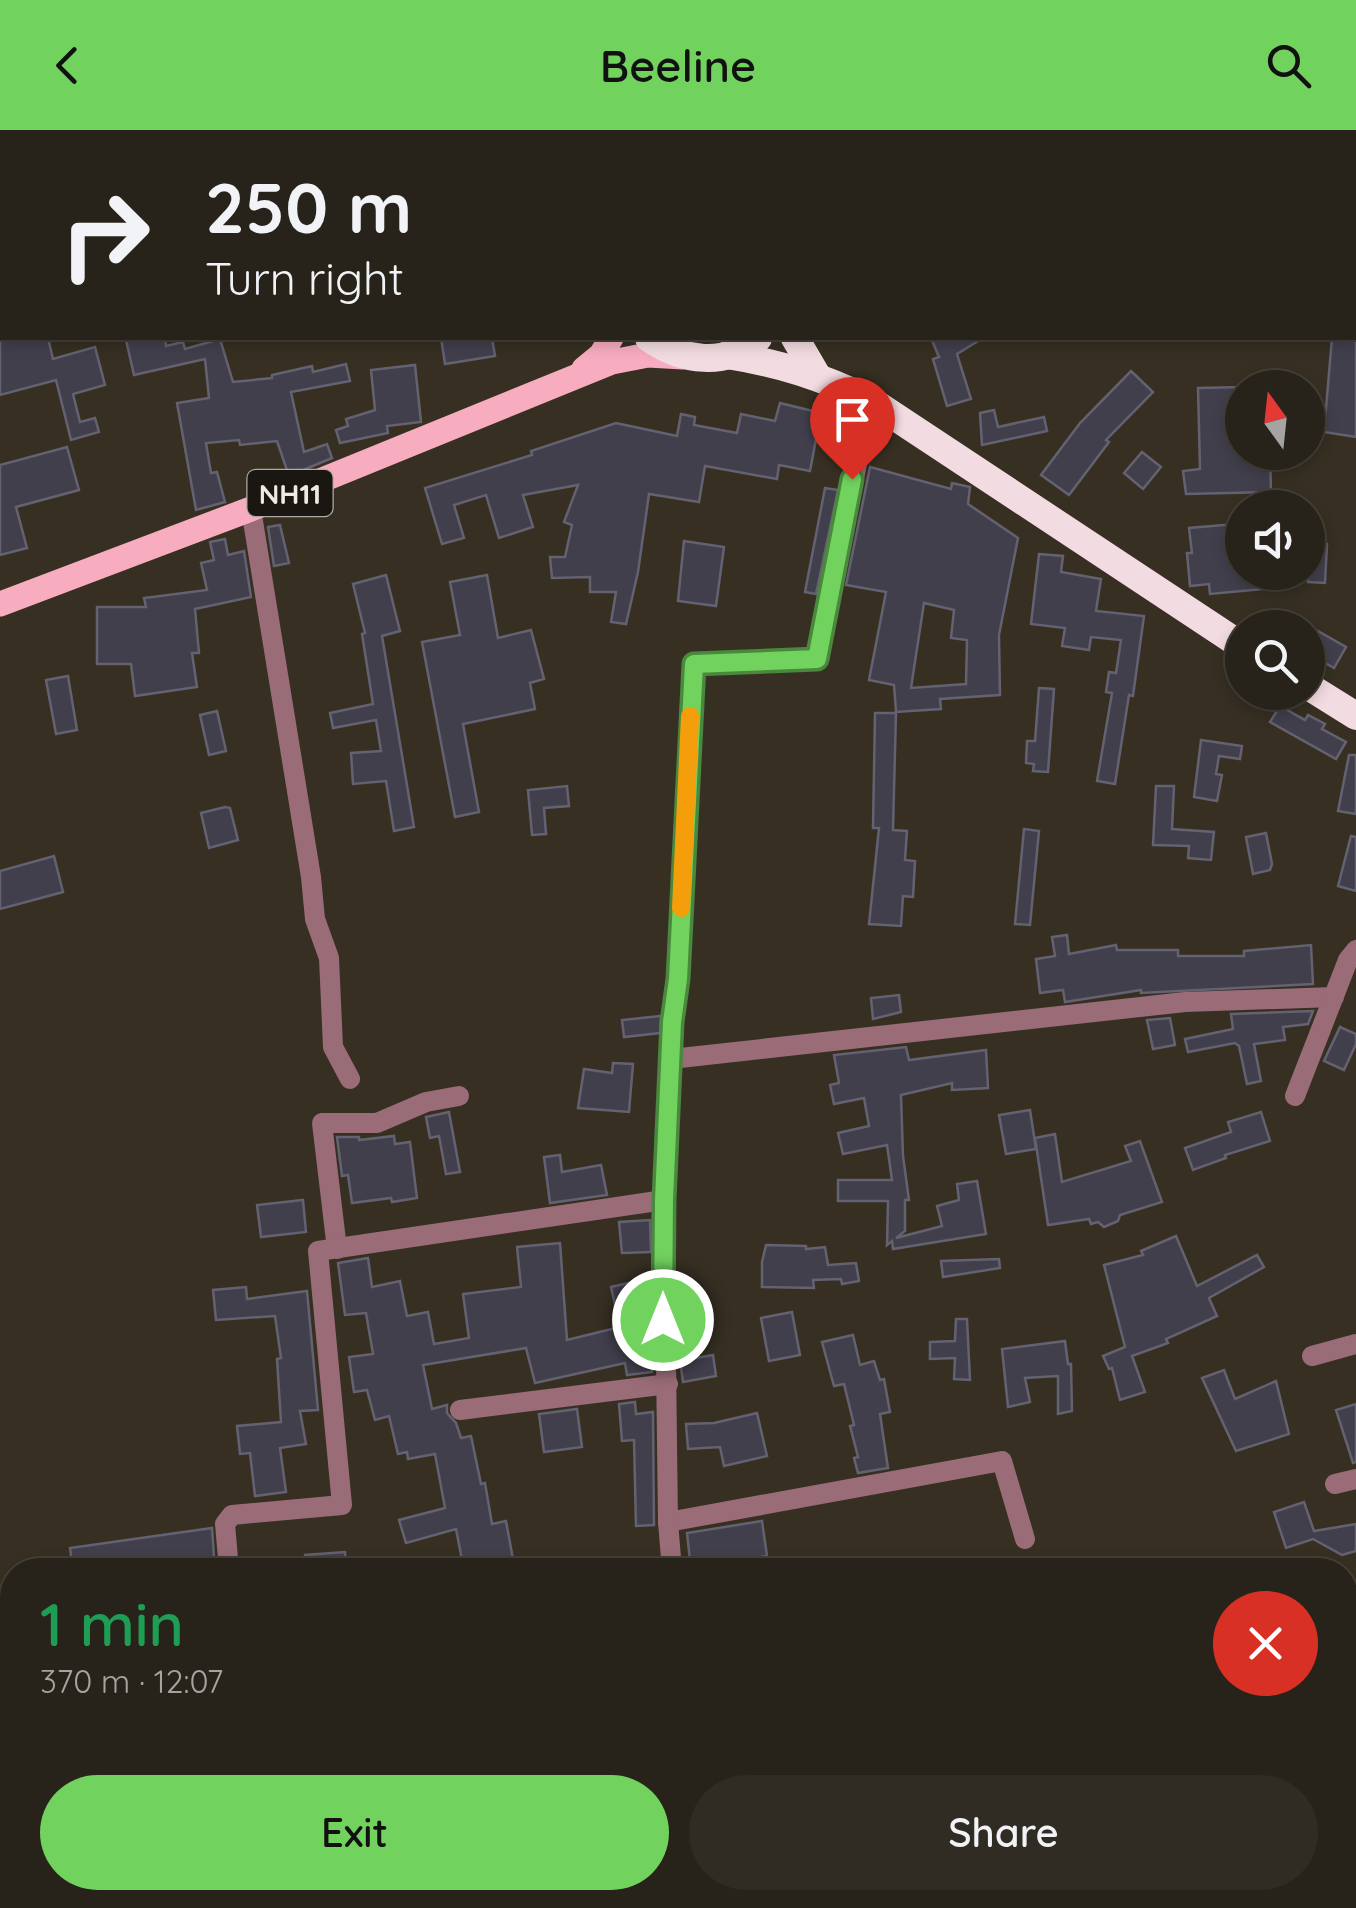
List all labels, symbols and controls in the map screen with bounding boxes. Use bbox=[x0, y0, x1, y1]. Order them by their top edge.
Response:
text: Beeline bbox=[600, 37, 756, 93]
icon: back bbox=[40, 38, 95, 93]
icon: search bbox=[1261, 38, 1316, 93]
text: 250 m bbox=[205, 163, 412, 251]
icon: right bbox=[40, 170, 170, 300]
text: Turn right bbox=[205, 250, 404, 306]
north arrow bbox=[1225, 370, 1325, 470]
map controls bbox=[1225, 370, 1325, 710]
pin bbox=[810, 377, 895, 480]
icon: arrive bbox=[825, 392, 880, 447]
road number: NH11 bbox=[248, 470, 332, 516]
button: sound bbox=[1225, 490, 1325, 590]
button: search bbox=[1225, 610, 1325, 710]
position arrow bbox=[611, 1268, 715, 1372]
text: 1 min bbox=[40, 1586, 184, 1661]
button: close bbox=[1213, 1591, 1318, 1696]
text: 370 m · 12:07 bbox=[40, 1661, 223, 1701]
button: Exit bbox=[40, 1775, 669, 1890]
button: Share bbox=[689, 1775, 1318, 1890]

